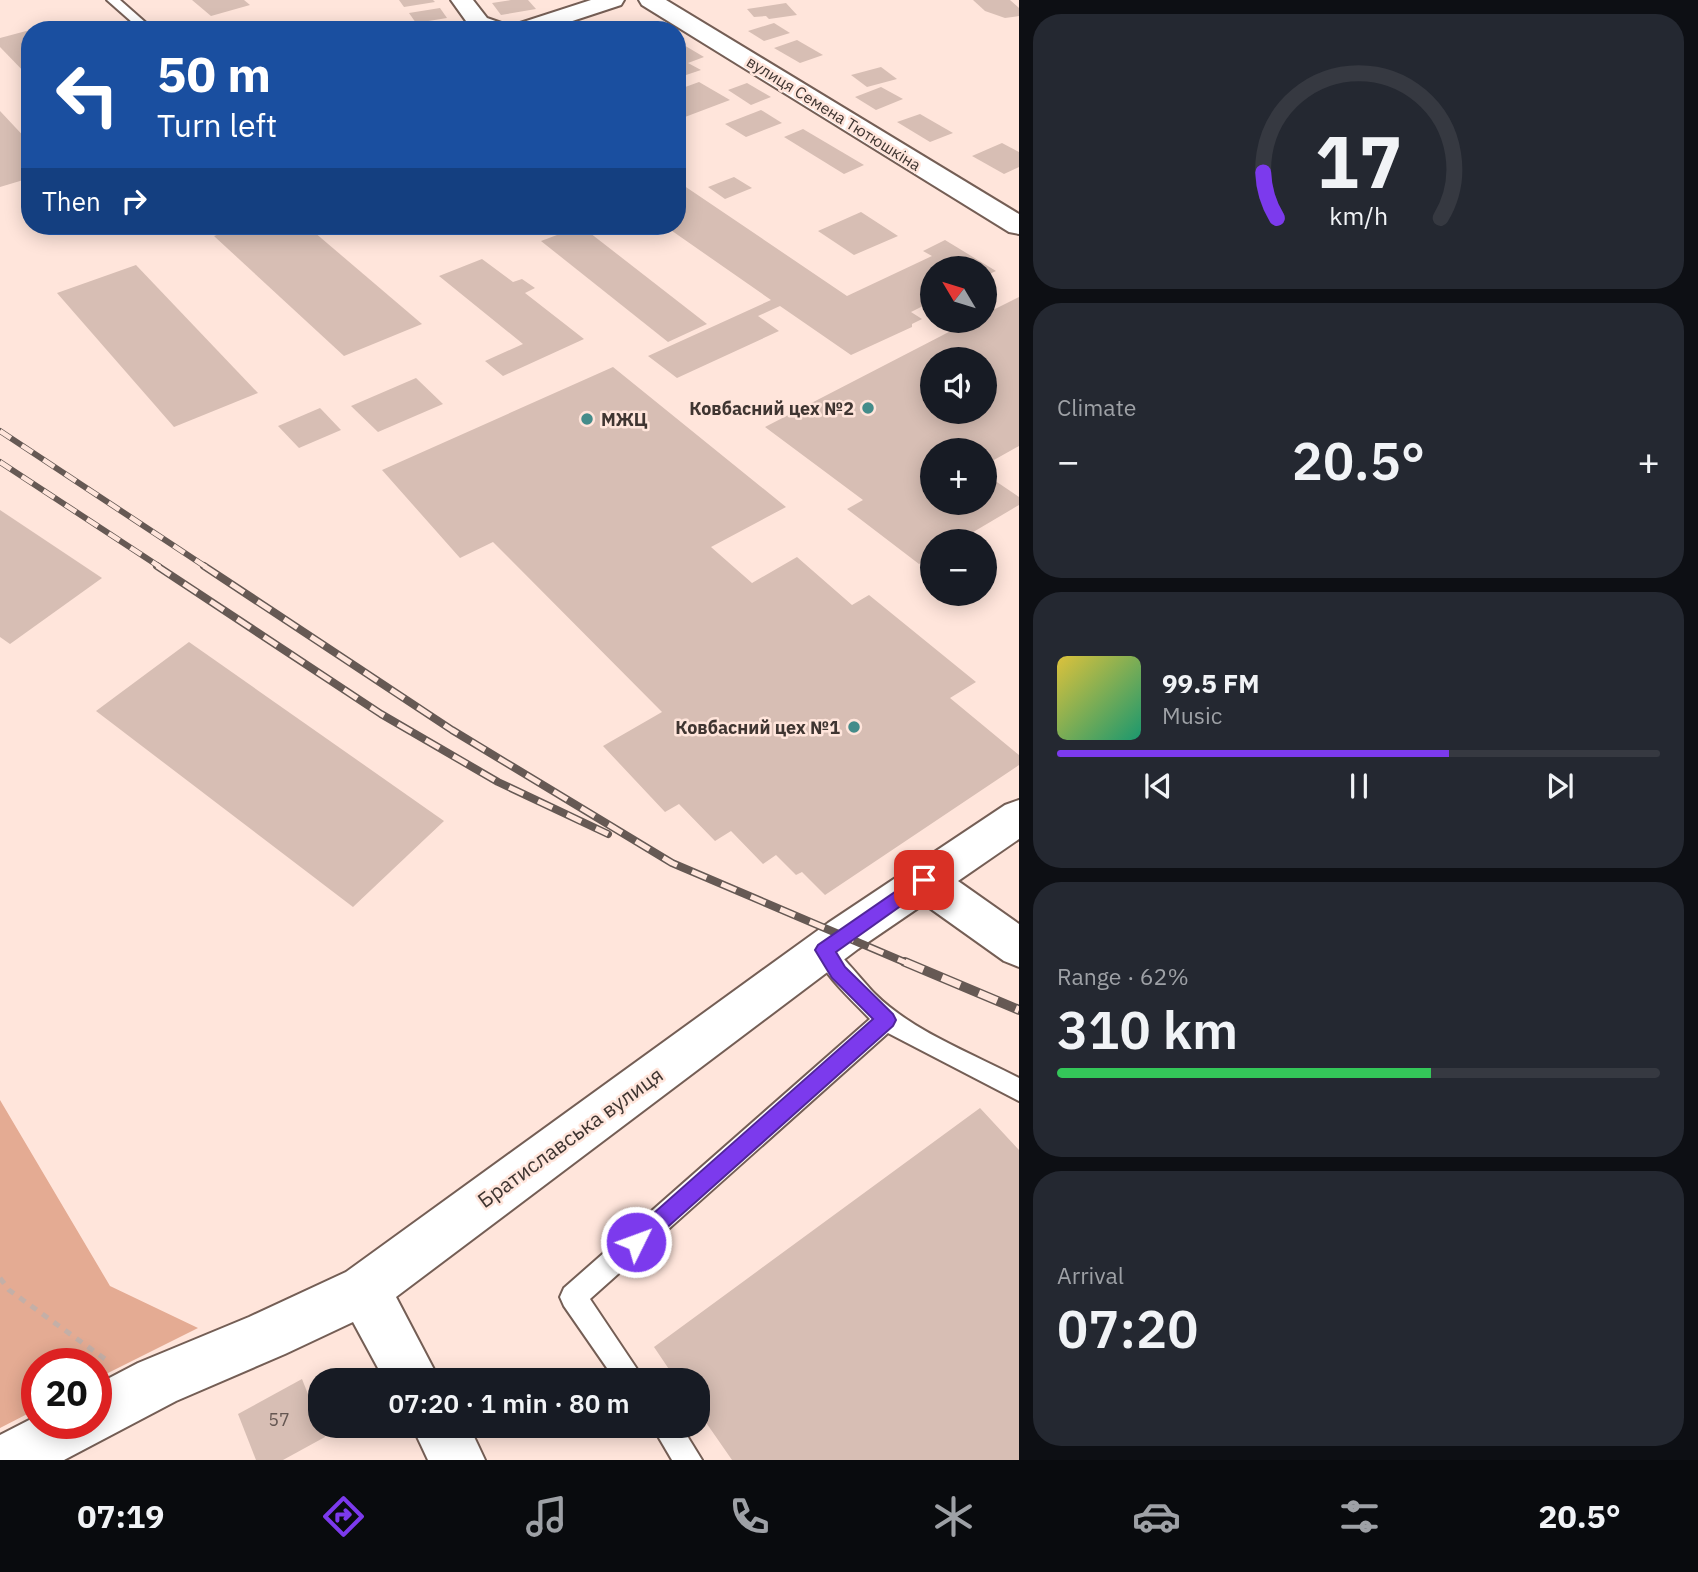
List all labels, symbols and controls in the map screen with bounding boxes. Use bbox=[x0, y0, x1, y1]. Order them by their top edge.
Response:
text: 50 m bbox=[157, 42, 271, 105]
icon: left bbox=[42, 49, 133, 140]
street label: вулиця Семена Тютюшкіна bbox=[743, 51, 925, 175]
text: Turn left bbox=[157, 104, 277, 146]
text: 17 bbox=[1315, 113, 1402, 208]
icon: right bbox=[115, 182, 153, 220]
text: Then bbox=[42, 184, 101, 218]
text: km/h bbox=[1329, 198, 1388, 231]
north arrow bbox=[920, 256, 998, 332]
map controls bbox=[920, 256, 997, 606]
button: sound bbox=[920, 347, 997, 424]
text: Climate bbox=[1057, 392, 1136, 422]
place label: Ковбасний цех №2 bbox=[689, 397, 854, 420]
marker: Ковбасний цех №2 bbox=[860, 400, 876, 416]
place label: МЖЦ bbox=[601, 408, 648, 431]
marker: МЖЦ bbox=[579, 411, 595, 427]
text: 20.5° bbox=[1292, 427, 1425, 494]
text: − bbox=[1057, 436, 1080, 485]
text: + bbox=[1637, 436, 1660, 485]
button: + bbox=[920, 438, 997, 515]
button: − bbox=[920, 529, 997, 606]
text: 99.5 FM bbox=[1162, 666, 1260, 700]
text: Music bbox=[1162, 700, 1222, 730]
place label: Ковбасний цех №1 bbox=[675, 716, 840, 739]
marker: Ковбасний цех №1 bbox=[846, 719, 862, 735]
icon: previous bbox=[1139, 767, 1177, 805]
icon: pause bbox=[1340, 767, 1378, 805]
icon: next bbox=[1541, 767, 1579, 805]
pin bbox=[894, 850, 954, 910]
icon: arrive bbox=[905, 861, 943, 899]
text: Range · 62% bbox=[1057, 961, 1189, 991]
text: 310 km bbox=[1057, 996, 1238, 1063]
street label: Братиславська вулиця bbox=[472, 1060, 668, 1214]
position arrow bbox=[599, 1205, 673, 1279]
text: Arrival bbox=[1057, 1260, 1124, 1290]
text: 07:20 bbox=[1057, 1295, 1198, 1362]
speed limit sign: 20 bbox=[21, 1348, 112, 1439]
text: 07:20 · 1 min · 80 m bbox=[388, 1386, 630, 1420]
house number: 57 bbox=[268, 1408, 290, 1431]
icon: directions bbox=[319, 1492, 368, 1541]
icon: music bbox=[522, 1492, 571, 1541]
icon: phone bbox=[725, 1492, 774, 1541]
icon: climate bbox=[929, 1492, 978, 1541]
icon: car bbox=[1132, 1492, 1181, 1541]
icon: filters bbox=[1335, 1492, 1384, 1541]
text: 07:19 bbox=[77, 1495, 165, 1537]
text: 20.5° bbox=[1538, 1495, 1621, 1537]

